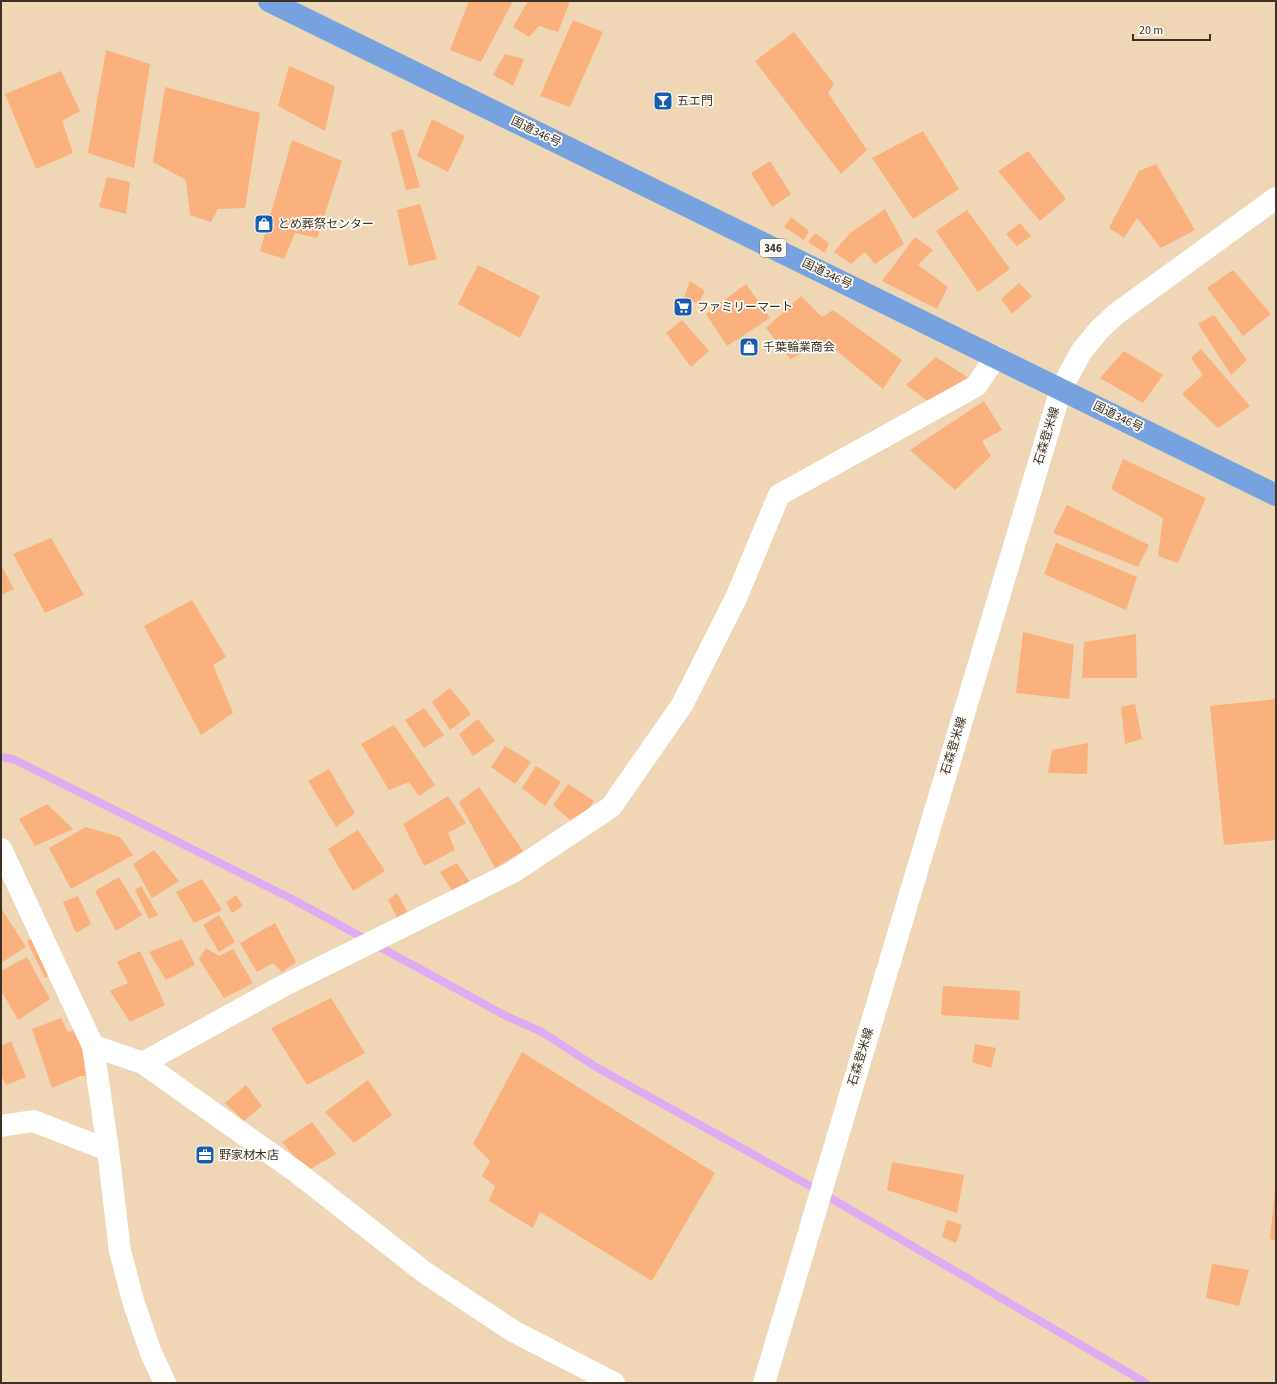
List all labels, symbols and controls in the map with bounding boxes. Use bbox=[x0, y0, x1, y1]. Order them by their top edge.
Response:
scale bar bbox=[1133, 16, 1210, 42]
text: 20 m bbox=[1139, 22, 1163, 39]
bar icon: 五エ門 bbox=[652, 90, 674, 112]
place label: 五エ門 bbox=[677, 93, 713, 110]
street label: 国道346号 bbox=[508, 113, 564, 151]
shop icon: とめ葬祭センター bbox=[253, 213, 275, 235]
place label: とめ葬祭センター bbox=[278, 216, 374, 233]
road number: 346 bbox=[760, 239, 786, 257]
street label: 国道346号 bbox=[799, 255, 855, 293]
supermarket icon: ファミリーマート bbox=[672, 296, 694, 318]
place label: ファミリーマート bbox=[697, 299, 793, 316]
shop icon: 千葉輪業商会 bbox=[738, 336, 760, 358]
place label: 千葉輪業商会 bbox=[763, 339, 835, 356]
street label: 国道346号 bbox=[1090, 398, 1146, 436]
street label: 石森登米線 bbox=[1030, 405, 1064, 467]
street label: 石森登米線 bbox=[937, 715, 971, 777]
street label: 石森登米線 bbox=[844, 1026, 878, 1088]
office icon: 野家材木店 bbox=[194, 1144, 216, 1166]
place label: 野家材木店 bbox=[219, 1147, 279, 1164]

